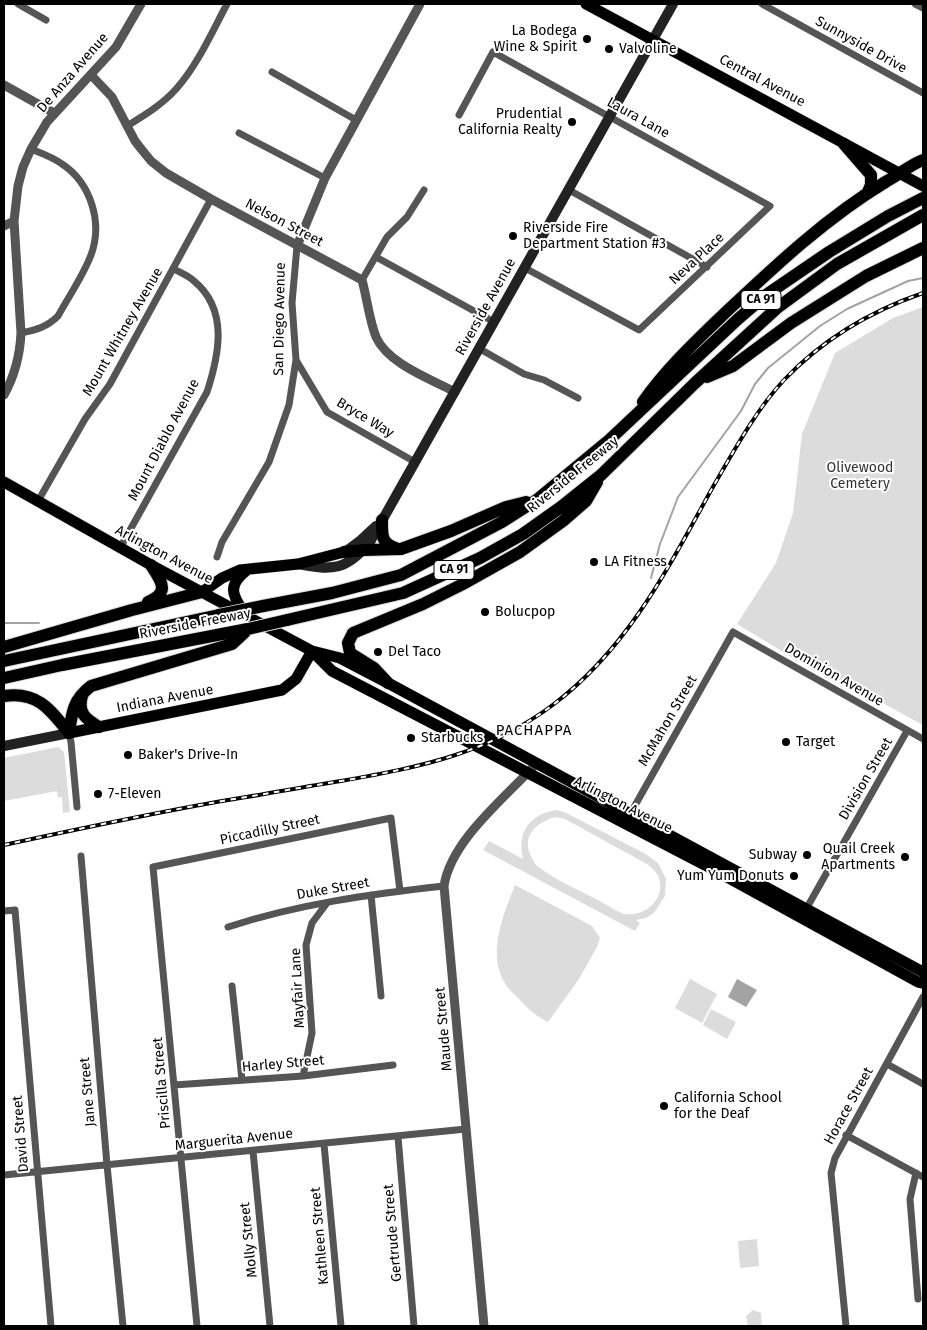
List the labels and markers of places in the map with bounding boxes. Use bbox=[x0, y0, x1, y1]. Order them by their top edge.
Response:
place label: La Bodega Wine & Spirit bbox=[494, 23, 577, 56]
marker: La Bodega Wine & Spirit bbox=[581, 33, 593, 45]
place label: Valvoline bbox=[619, 41, 677, 57]
marker: Valvoline bbox=[603, 43, 615, 55]
place label: Prudential California Realty bbox=[458, 106, 562, 138]
marker: Prudential California Realty bbox=[566, 116, 578, 128]
place label: Riverside Fire Department Station #3 bbox=[523, 220, 666, 252]
marker: Riverside Fire Department Station #3 bbox=[507, 230, 519, 242]
place label: LA Fitness bbox=[604, 554, 667, 570]
marker: LA Fitness bbox=[588, 556, 600, 568]
place label: Bolucpop bbox=[495, 604, 555, 620]
marker: Bolucpop bbox=[479, 606, 491, 618]
place label: Del Taco bbox=[388, 644, 441, 660]
marker: Del Taco bbox=[372, 646, 384, 658]
place label: Starbucks bbox=[421, 730, 483, 746]
marker: Starbucks bbox=[405, 732, 417, 744]
place label: Target bbox=[796, 734, 835, 750]
marker: Target bbox=[780, 736, 792, 748]
place label: Baker's Drive-In bbox=[138, 747, 238, 763]
marker: Baker's Drive-In bbox=[122, 749, 134, 761]
place label: 7-Eleven bbox=[108, 786, 162, 802]
marker: 7-Eleven bbox=[92, 788, 104, 800]
place label: Quail Creek Apartments bbox=[821, 841, 895, 874]
place label: Subway bbox=[749, 847, 797, 863]
marker: Subway bbox=[801, 849, 813, 861]
marker: Quail Creek Apartments bbox=[899, 851, 911, 863]
place label: Yum Yum Donuts bbox=[677, 868, 784, 884]
marker: Yum Yum Donuts bbox=[788, 870, 800, 882]
place label: California School for the Deaf bbox=[674, 1090, 782, 1122]
marker: California School for the Deaf bbox=[658, 1100, 670, 1112]

